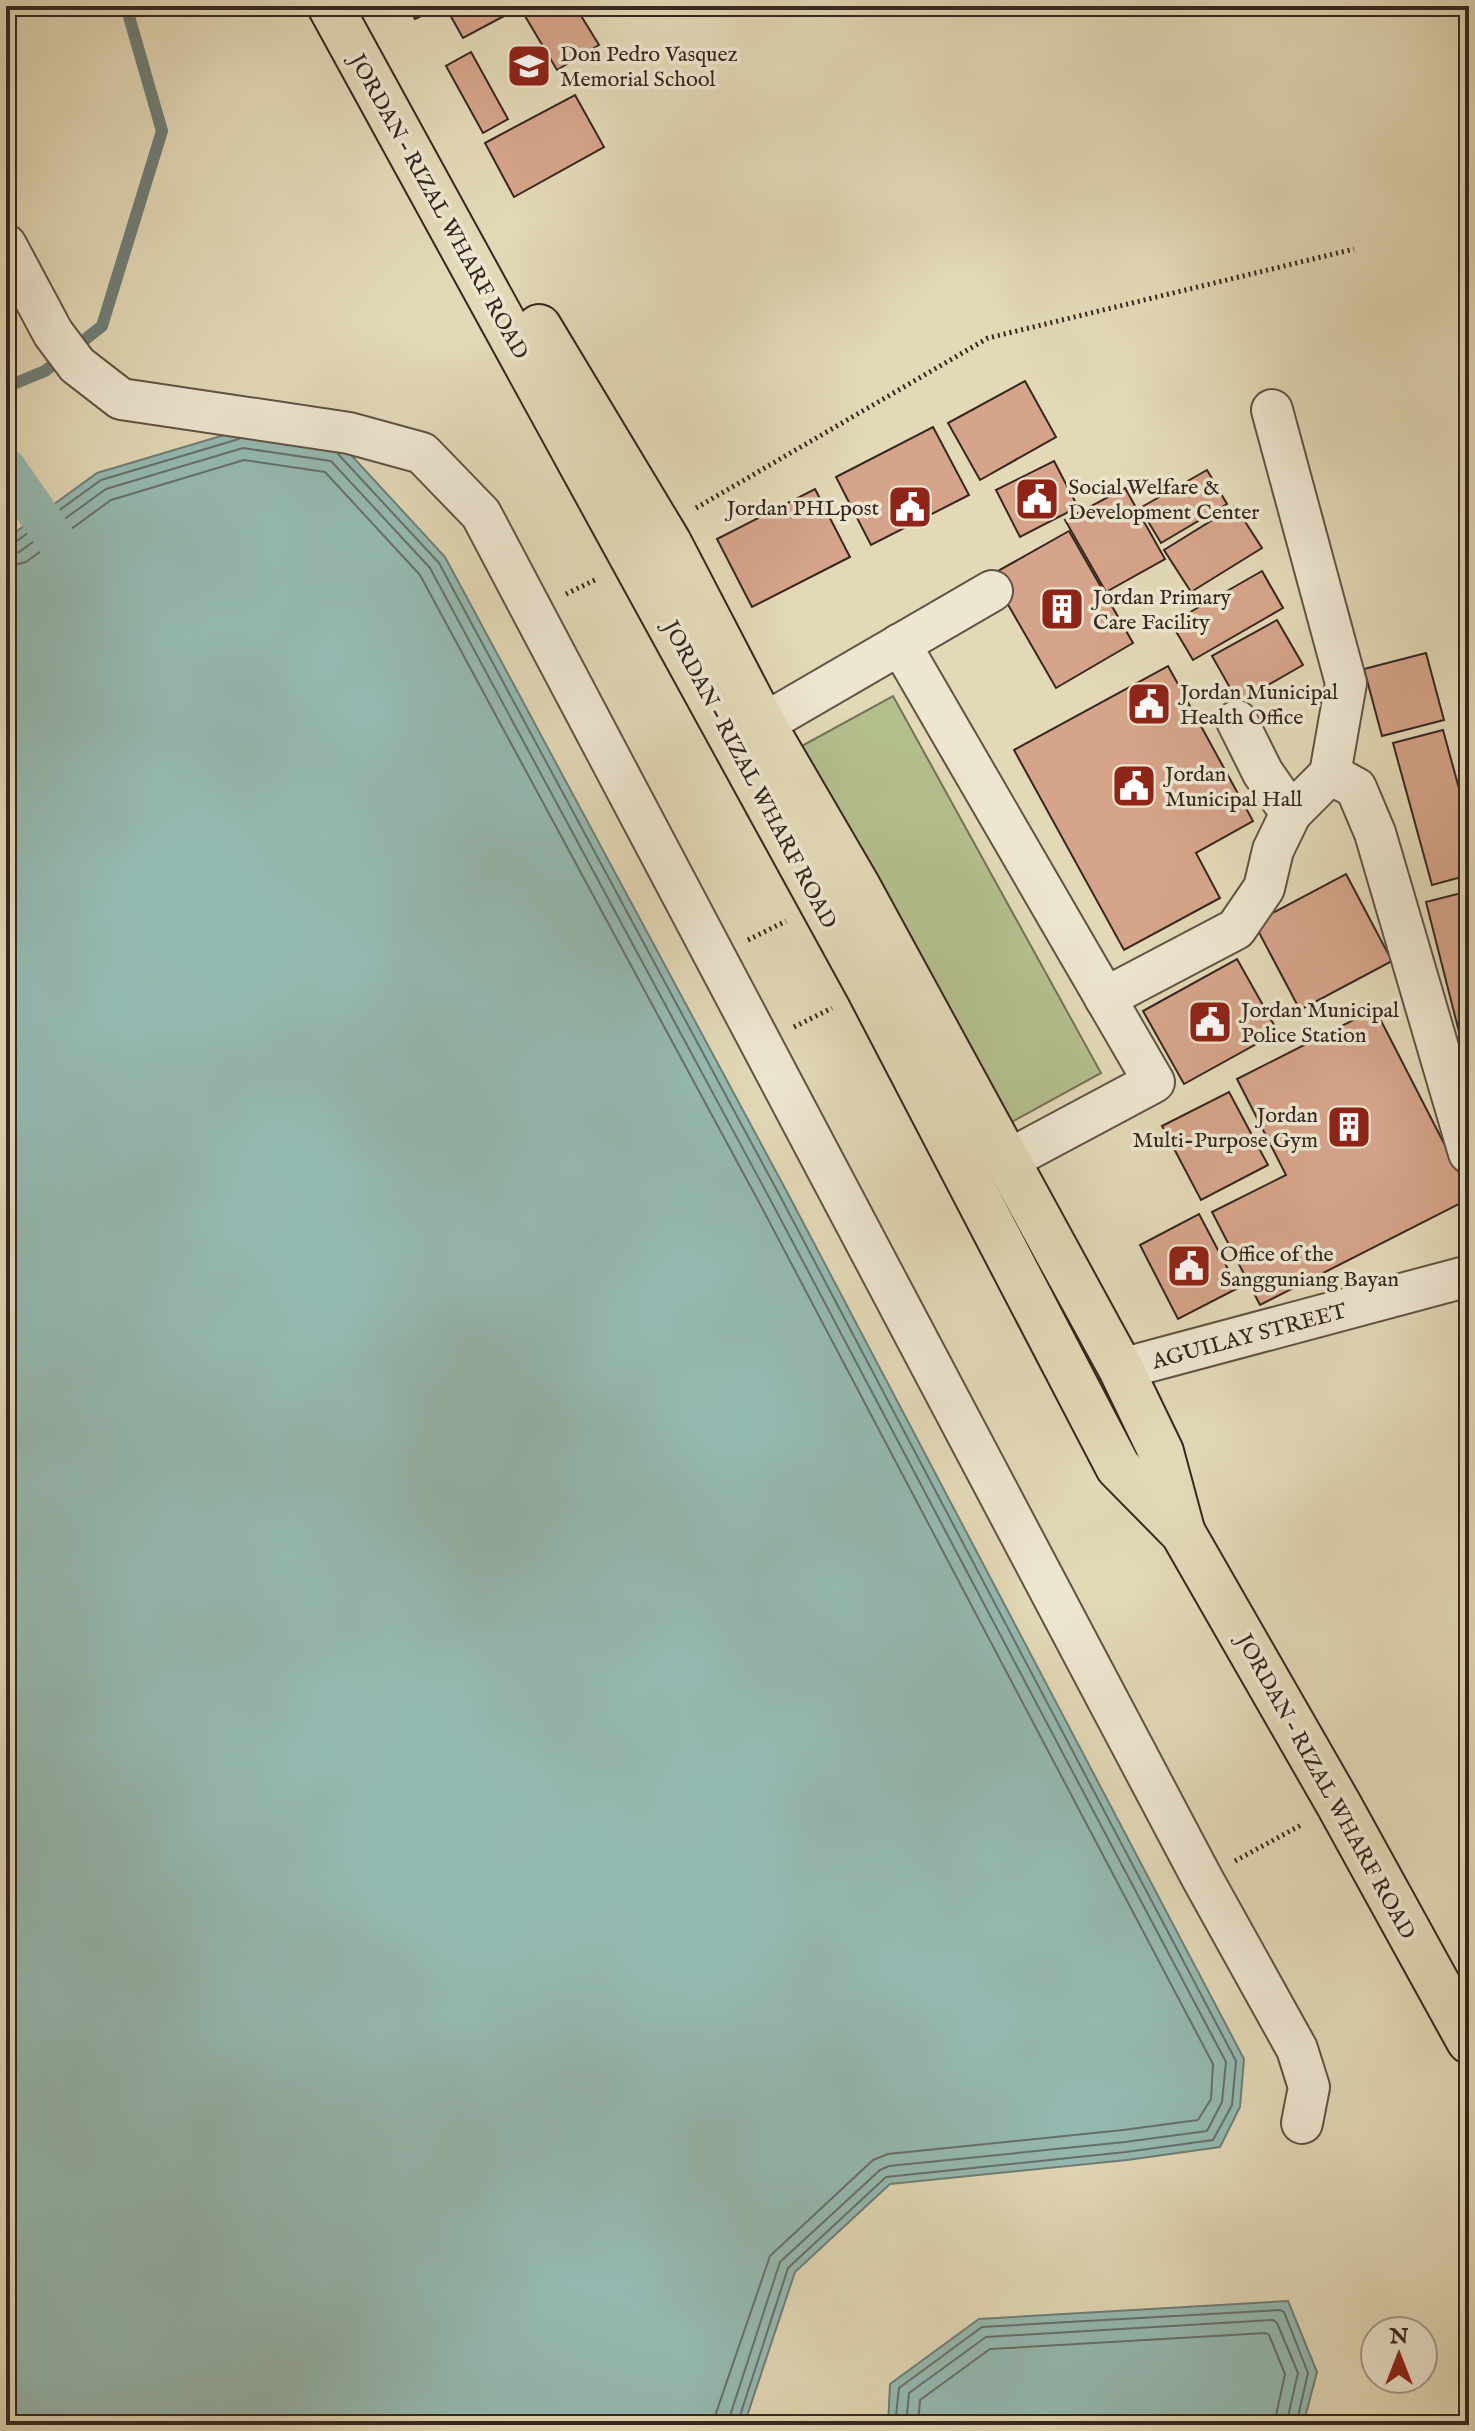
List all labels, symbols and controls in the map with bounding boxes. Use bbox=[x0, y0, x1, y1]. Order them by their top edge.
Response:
place label: Don Pedro Vasquez Memorial School bbox=[560, 41, 738, 94]
school or university icon: Don Pedro Vasquez Memorial School bbox=[505, 42, 553, 90]
street label: JORDAN – RIZAL WHARF ROAD bbox=[341, 47, 534, 365]
place label: Social Welfare & Development Center bbox=[1068, 474, 1259, 527]
public building icon: Social Welfare & Development Center bbox=[1013, 475, 1061, 523]
public building icon: Jordan PHLpost bbox=[886, 483, 934, 531]
place label: Jordan PHLpost bbox=[724, 495, 879, 523]
place label: Jordan Primary Care Facility bbox=[1090, 584, 1231, 637]
building icon: Jordan Primary Care Facility bbox=[1038, 585, 1086, 633]
street label: JORDAN – RIZAL WHARF ROAD bbox=[655, 613, 843, 934]
place label: Jordan Municipal Health Office bbox=[1177, 679, 1338, 732]
public building icon: Jordan Municipal Health Office bbox=[1125, 680, 1173, 728]
place label: Jordan Municipal Hall bbox=[1162, 761, 1302, 814]
public building icon: Jordan Municipal Hall bbox=[1110, 762, 1158, 810]
place label: Jordan Municipal Police Station bbox=[1238, 997, 1399, 1050]
public building icon: Jordan Municipal Police Station bbox=[1186, 998, 1234, 1046]
place label: Jordan Multi-Purpose Gym bbox=[1133, 1102, 1318, 1155]
building icon: Jordan Multi-Purpose Gym bbox=[1325, 1103, 1373, 1151]
place label: Office of the Sangguniang Bayan bbox=[1220, 1241, 1399, 1294]
public building icon: Office of the Sangguniang Bayan bbox=[1165, 1242, 1213, 1290]
street label: AGUILAY STREET bbox=[1148, 1297, 1350, 1377]
street label: JORDAN – RIZAL WHARF ROAD bbox=[1228, 1627, 1421, 1945]
north arrow bbox=[1359, 2315, 1439, 2395]
text: N bbox=[1388, 2323, 1409, 2351]

